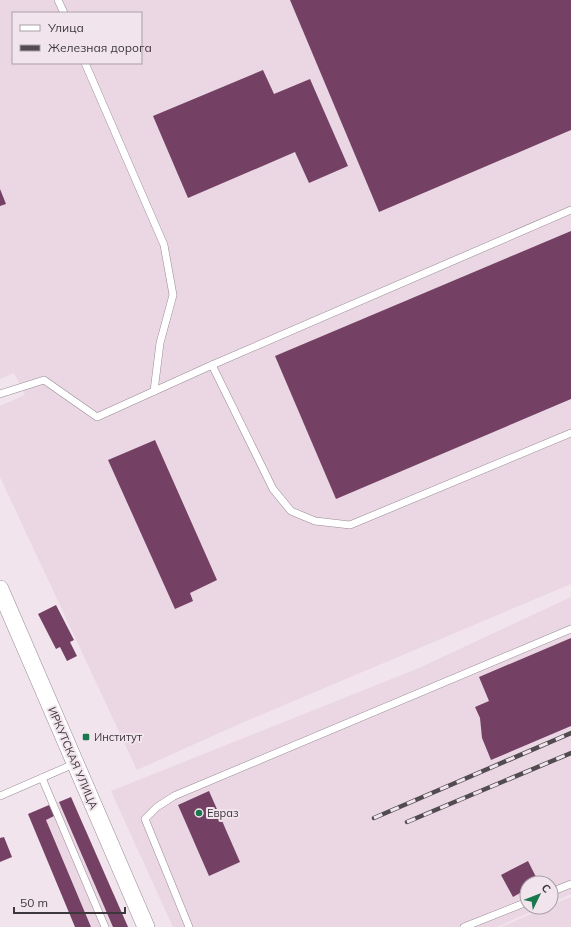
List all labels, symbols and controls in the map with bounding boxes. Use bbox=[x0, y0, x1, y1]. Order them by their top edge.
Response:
legend bbox=[12, 12, 142, 64]
text: Улица bbox=[47, 20, 84, 35]
text: Железная дорога bbox=[48, 40, 152, 55]
street label: ИРКУТСКАЯ УЛИЦА bbox=[45, 705, 101, 811]
place label: Институт bbox=[94, 730, 142, 744]
marker: Институт bbox=[81, 732, 91, 742]
place label: Евраз bbox=[207, 806, 239, 820]
marker: Евраз bbox=[194, 808, 204, 818]
north arrow bbox=[519, 875, 559, 915]
text: С bbox=[539, 881, 554, 896]
scale bar bbox=[14, 889, 125, 915]
text: 50 m bbox=[20, 895, 48, 910]

